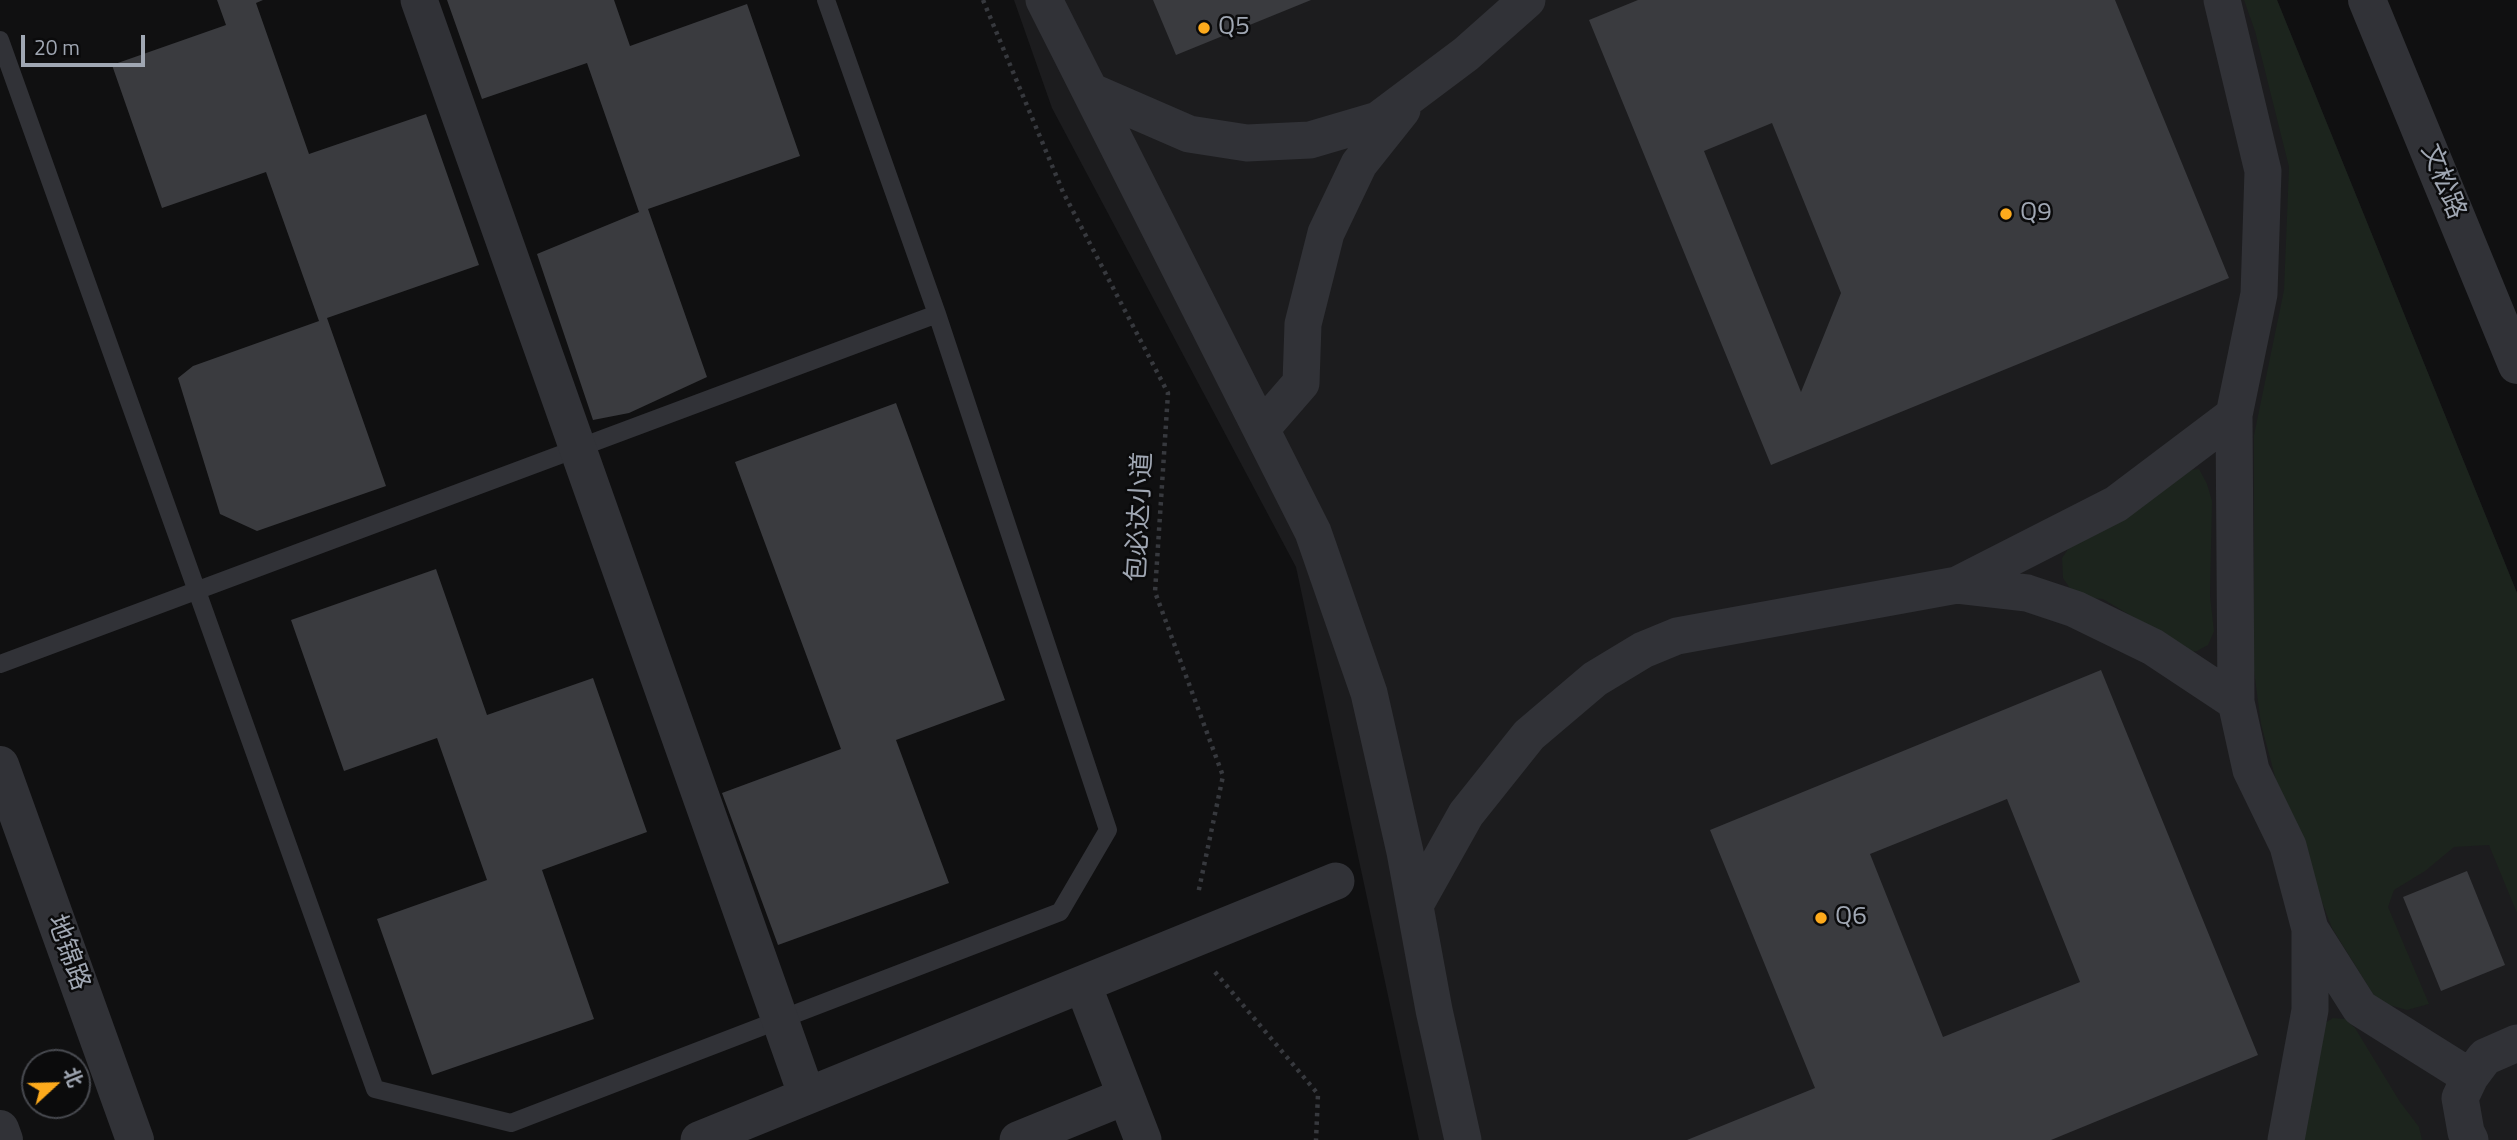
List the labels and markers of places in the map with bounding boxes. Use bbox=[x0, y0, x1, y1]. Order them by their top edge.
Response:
place label: Q5 bbox=[1218, 12, 1250, 44]
marker: Q5 bbox=[1196, 20, 1212, 36]
place label: Q9 bbox=[2020, 198, 2052, 230]
marker: Q9 bbox=[1998, 206, 2014, 222]
place label: Q6 bbox=[1835, 902, 1867, 934]
marker: Q6 bbox=[1813, 910, 1829, 926]

